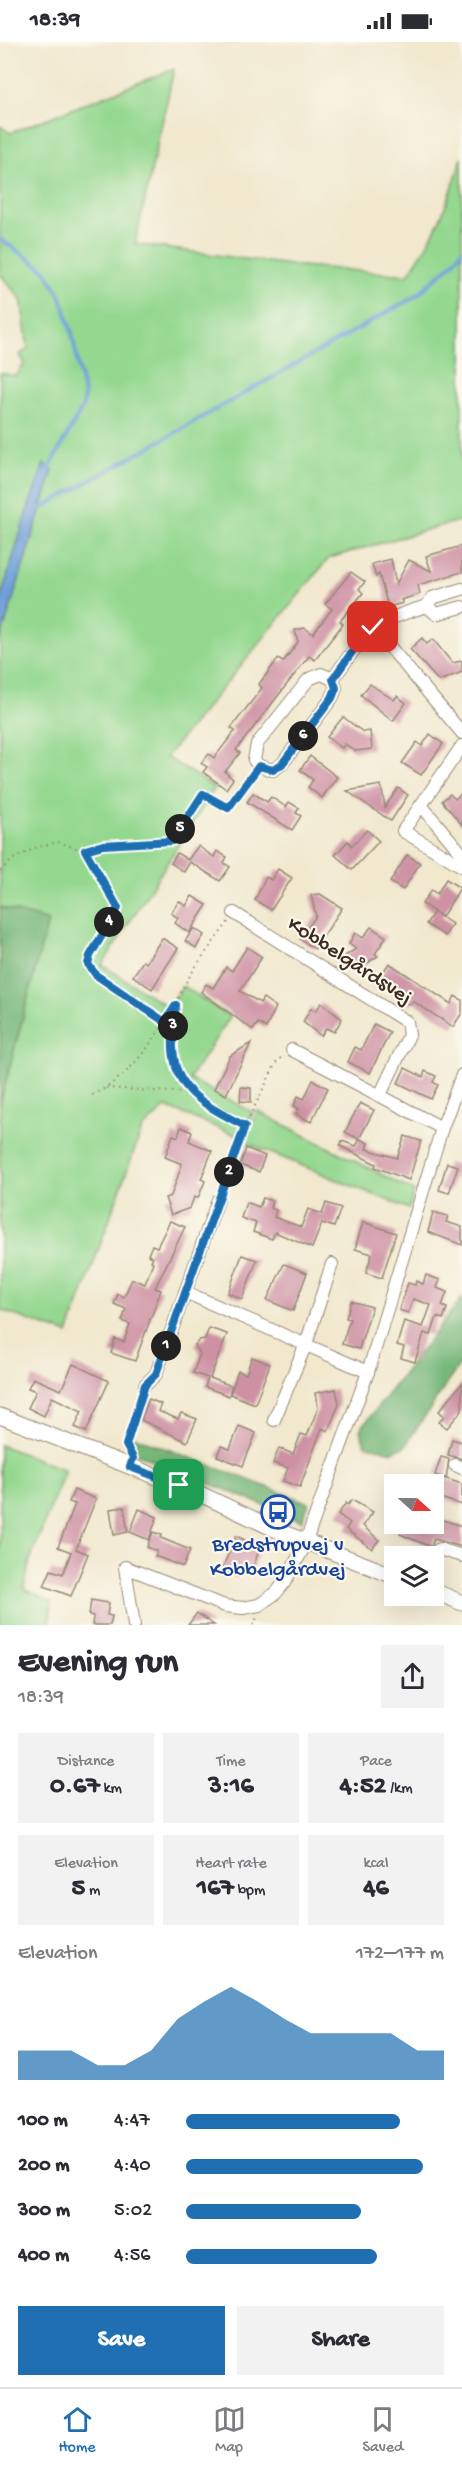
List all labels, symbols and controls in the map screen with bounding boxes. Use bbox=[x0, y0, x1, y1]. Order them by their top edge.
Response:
text: 18:39 bbox=[30, 8, 80, 34]
pin bbox=[347, 601, 398, 652]
icon: check bbox=[356, 610, 389, 643]
pin: 6 bbox=[288, 721, 318, 751]
text: 6 bbox=[299, 726, 307, 745]
pin: 5 bbox=[165, 814, 195, 844]
text: 5 bbox=[176, 819, 184, 838]
pin: 4 bbox=[94, 907, 124, 937]
text: 4 bbox=[105, 912, 113, 931]
street label: Kobbelgårdsvej bbox=[282, 912, 416, 1012]
pin: 3 bbox=[158, 1011, 188, 1041]
text: 3 bbox=[169, 1016, 177, 1035]
pin: 2 bbox=[214, 1157, 244, 1187]
text: 2 bbox=[225, 1162, 233, 1181]
pin: 1 bbox=[151, 1331, 181, 1361]
text: 1 bbox=[163, 1336, 169, 1355]
pin bbox=[153, 1459, 204, 1510]
icon: arrive bbox=[162, 1468, 195, 1501]
north arrow bbox=[384, 1474, 444, 1534]
map controls bbox=[384, 1474, 444, 1606]
bus stop icon: Bredstrupvej v Kobbelgårdvej bbox=[260, 1494, 296, 1530]
place label: Bredstrupvej v Kobbelgårdvej bbox=[210, 1533, 346, 1584]
button: layers bbox=[384, 1546, 444, 1606]
text: Evening run bbox=[18, 1645, 178, 1683]
button: share bbox=[381, 1645, 444, 1708]
text: 18:39 bbox=[18, 1687, 64, 1710]
text: Distance bbox=[58, 1753, 114, 1772]
text: Time bbox=[216, 1753, 246, 1772]
text: Pace bbox=[360, 1753, 392, 1772]
text: 0.67 bbox=[50, 1772, 100, 1803]
text: 3:16 bbox=[208, 1772, 254, 1803]
text: 4:52 bbox=[339, 1772, 386, 1803]
text: km bbox=[100, 1780, 122, 1799]
text: /km bbox=[386, 1780, 413, 1799]
text: Elevation bbox=[54, 1855, 118, 1874]
text: Heart rate bbox=[195, 1855, 267, 1874]
text: kcal bbox=[364, 1855, 388, 1874]
text: 5 bbox=[72, 1874, 85, 1905]
text: 167 bbox=[197, 1874, 234, 1905]
text: 46 bbox=[363, 1874, 389, 1905]
text: m bbox=[85, 1882, 100, 1901]
text: bpm bbox=[234, 1882, 265, 1901]
text: Elevation bbox=[18, 1943, 98, 1966]
text: 172–177 m bbox=[356, 1943, 444, 1966]
text: 100 m bbox=[18, 2110, 68, 2133]
text: 4:47 bbox=[114, 2110, 150, 2133]
text: 200 m bbox=[18, 2155, 69, 2178]
text: 4:40 bbox=[114, 2155, 151, 2178]
text: 300 m bbox=[18, 2200, 70, 2223]
text: 5:02 bbox=[114, 2200, 152, 2223]
text: 400 m bbox=[18, 2245, 69, 2268]
text: 4:56 bbox=[114, 2245, 150, 2268]
button: Save bbox=[18, 2306, 225, 2375]
button: Share bbox=[237, 2306, 444, 2375]
tab: Home bbox=[58, 2403, 96, 2458]
tab: Map bbox=[213, 2403, 246, 2458]
tab: Saved bbox=[362, 2403, 403, 2458]

